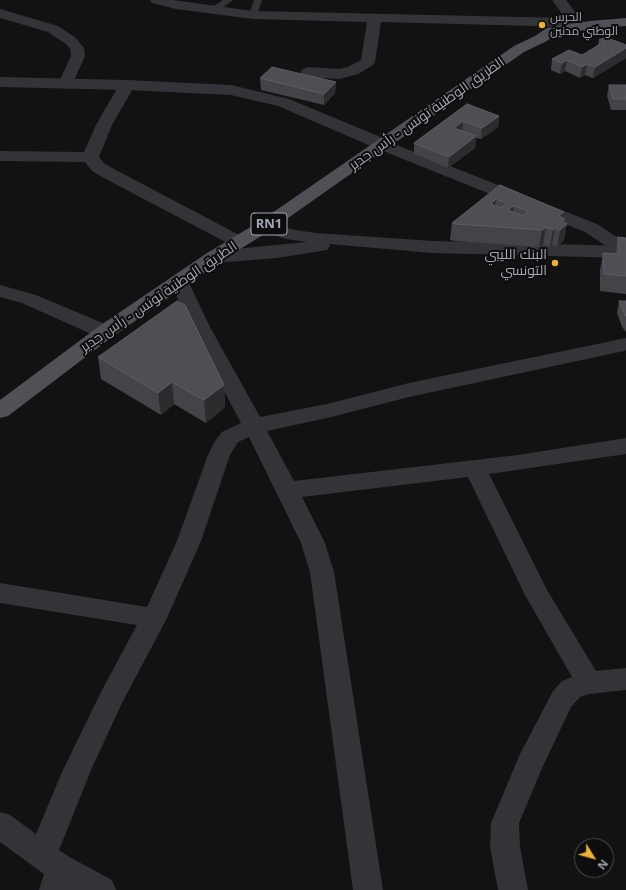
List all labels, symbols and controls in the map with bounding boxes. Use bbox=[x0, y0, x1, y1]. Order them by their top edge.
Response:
place label: الحرس الوطني مدنين bbox=[550, 11, 618, 39]
marker: الحرس الوطني مدنين bbox=[537, 20, 547, 30]
street label: الطريق الوطنية تونس - رأس جدير bbox=[346, 54, 508, 174]
road number: RN1 bbox=[251, 213, 287, 235]
street label: الطريق الوطنية تونس - رأس جدير bbox=[77, 238, 241, 356]
place label: البنك الليبي التونسي bbox=[484, 247, 547, 280]
marker: البنك الليبي التونسي bbox=[550, 258, 560, 268]
north arrow bbox=[574, 838, 614, 878]
text: N bbox=[595, 857, 612, 873]

